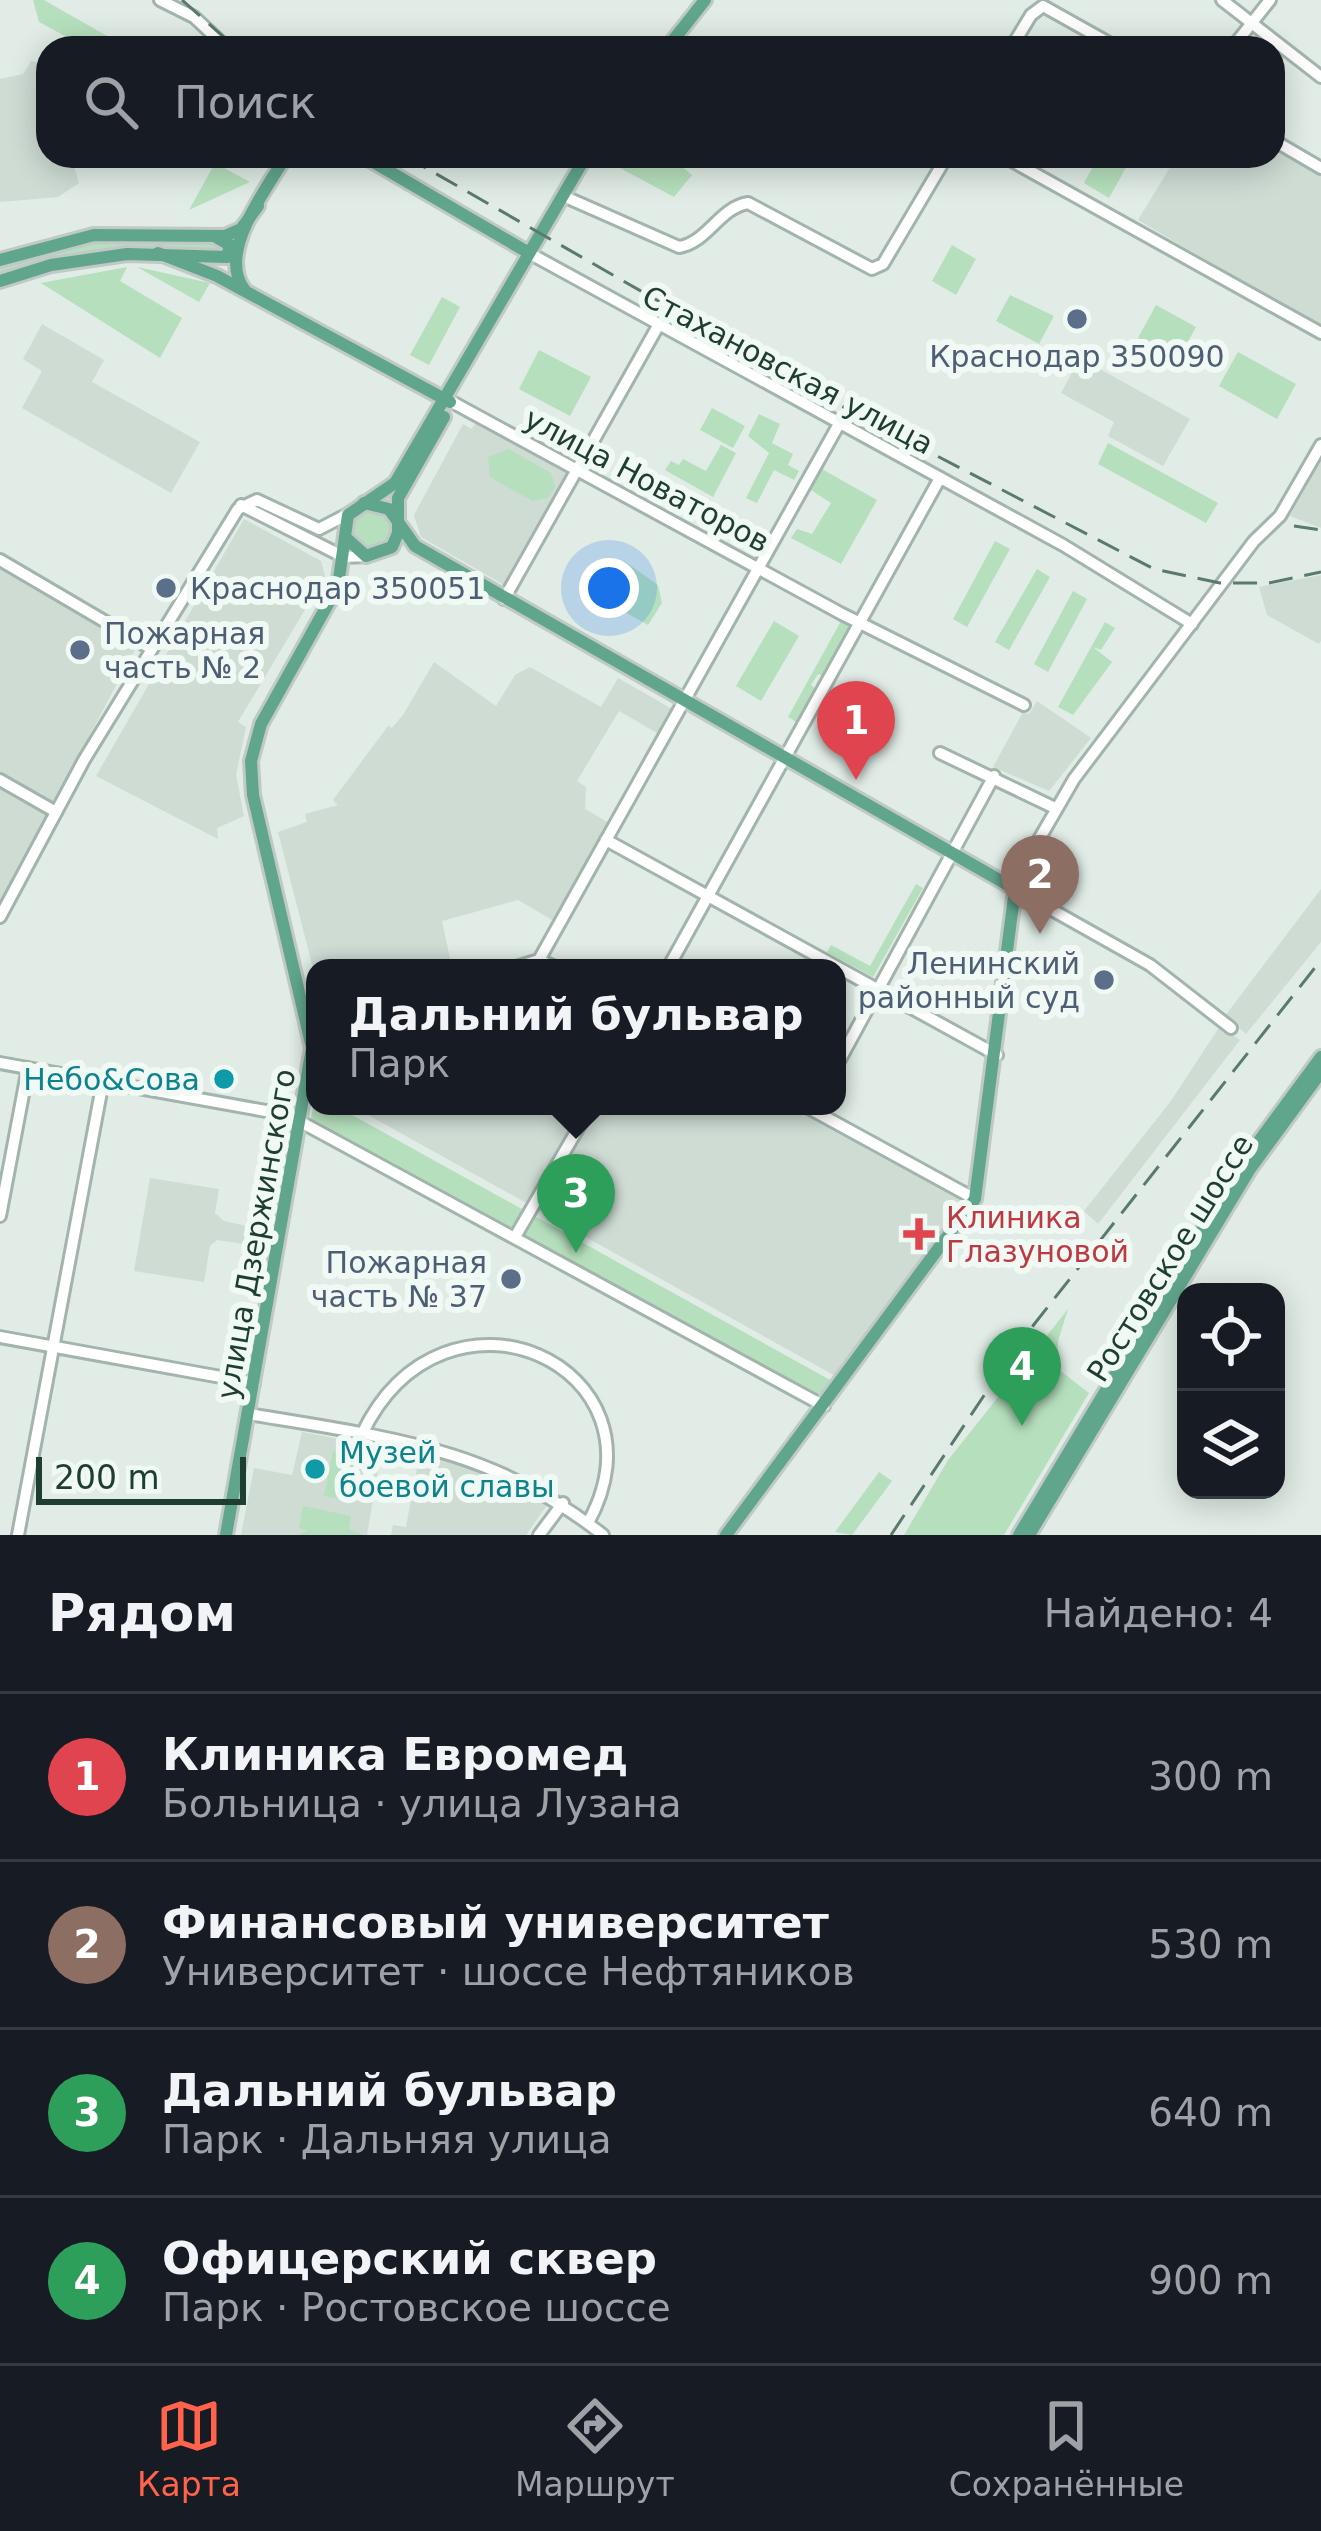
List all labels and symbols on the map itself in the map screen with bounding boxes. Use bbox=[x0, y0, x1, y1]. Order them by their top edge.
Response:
street label: Стахановская улица bbox=[637, 278, 939, 462]
marker: Краснодар 350090 bbox=[1064, 306, 1090, 332]
place label: Краснодар 350090 bbox=[929, 339, 1225, 374]
street label: улица Новаторов bbox=[518, 401, 776, 559]
your location bbox=[579, 558, 639, 618]
place label: Краснодар 350051 bbox=[190, 571, 485, 606]
marker: Краснодар 350051 bbox=[153, 575, 179, 601]
place label: Пожарная часть № 2 bbox=[104, 616, 265, 685]
marker: Пожарная часть № 2 bbox=[67, 637, 93, 663]
pin: 1 bbox=[817, 681, 895, 780]
pin: 2 bbox=[1001, 835, 1079, 934]
place label: Ленинский районный суд bbox=[858, 946, 1080, 1015]
marker: Ленинский районный суд bbox=[1091, 967, 1117, 993]
place label: Небо&Сова bbox=[23, 1062, 200, 1097]
street label: улица Дзержинского bbox=[210, 1066, 302, 1402]
marker: Небо&Сова bbox=[211, 1066, 237, 1092]
street label: Ростовское шоссе bbox=[1080, 1128, 1260, 1388]
pin: 3 bbox=[537, 1154, 615, 1253]
place label: Клиника Глазуновой bbox=[946, 1200, 1129, 1269]
marker: Клиника Глазуновой bbox=[903, 1218, 935, 1250]
place label: Пожарная часть № 37 bbox=[311, 1245, 487, 1314]
marker: Пожарная часть № 37 bbox=[498, 1266, 524, 1292]
pin: 4 bbox=[983, 1327, 1061, 1426]
place label: Музей боевой славы bbox=[339, 1435, 555, 1504]
scale bar bbox=[36, 1451, 246, 1504]
marker: Музей боевой славы bbox=[302, 1456, 328, 1482]

